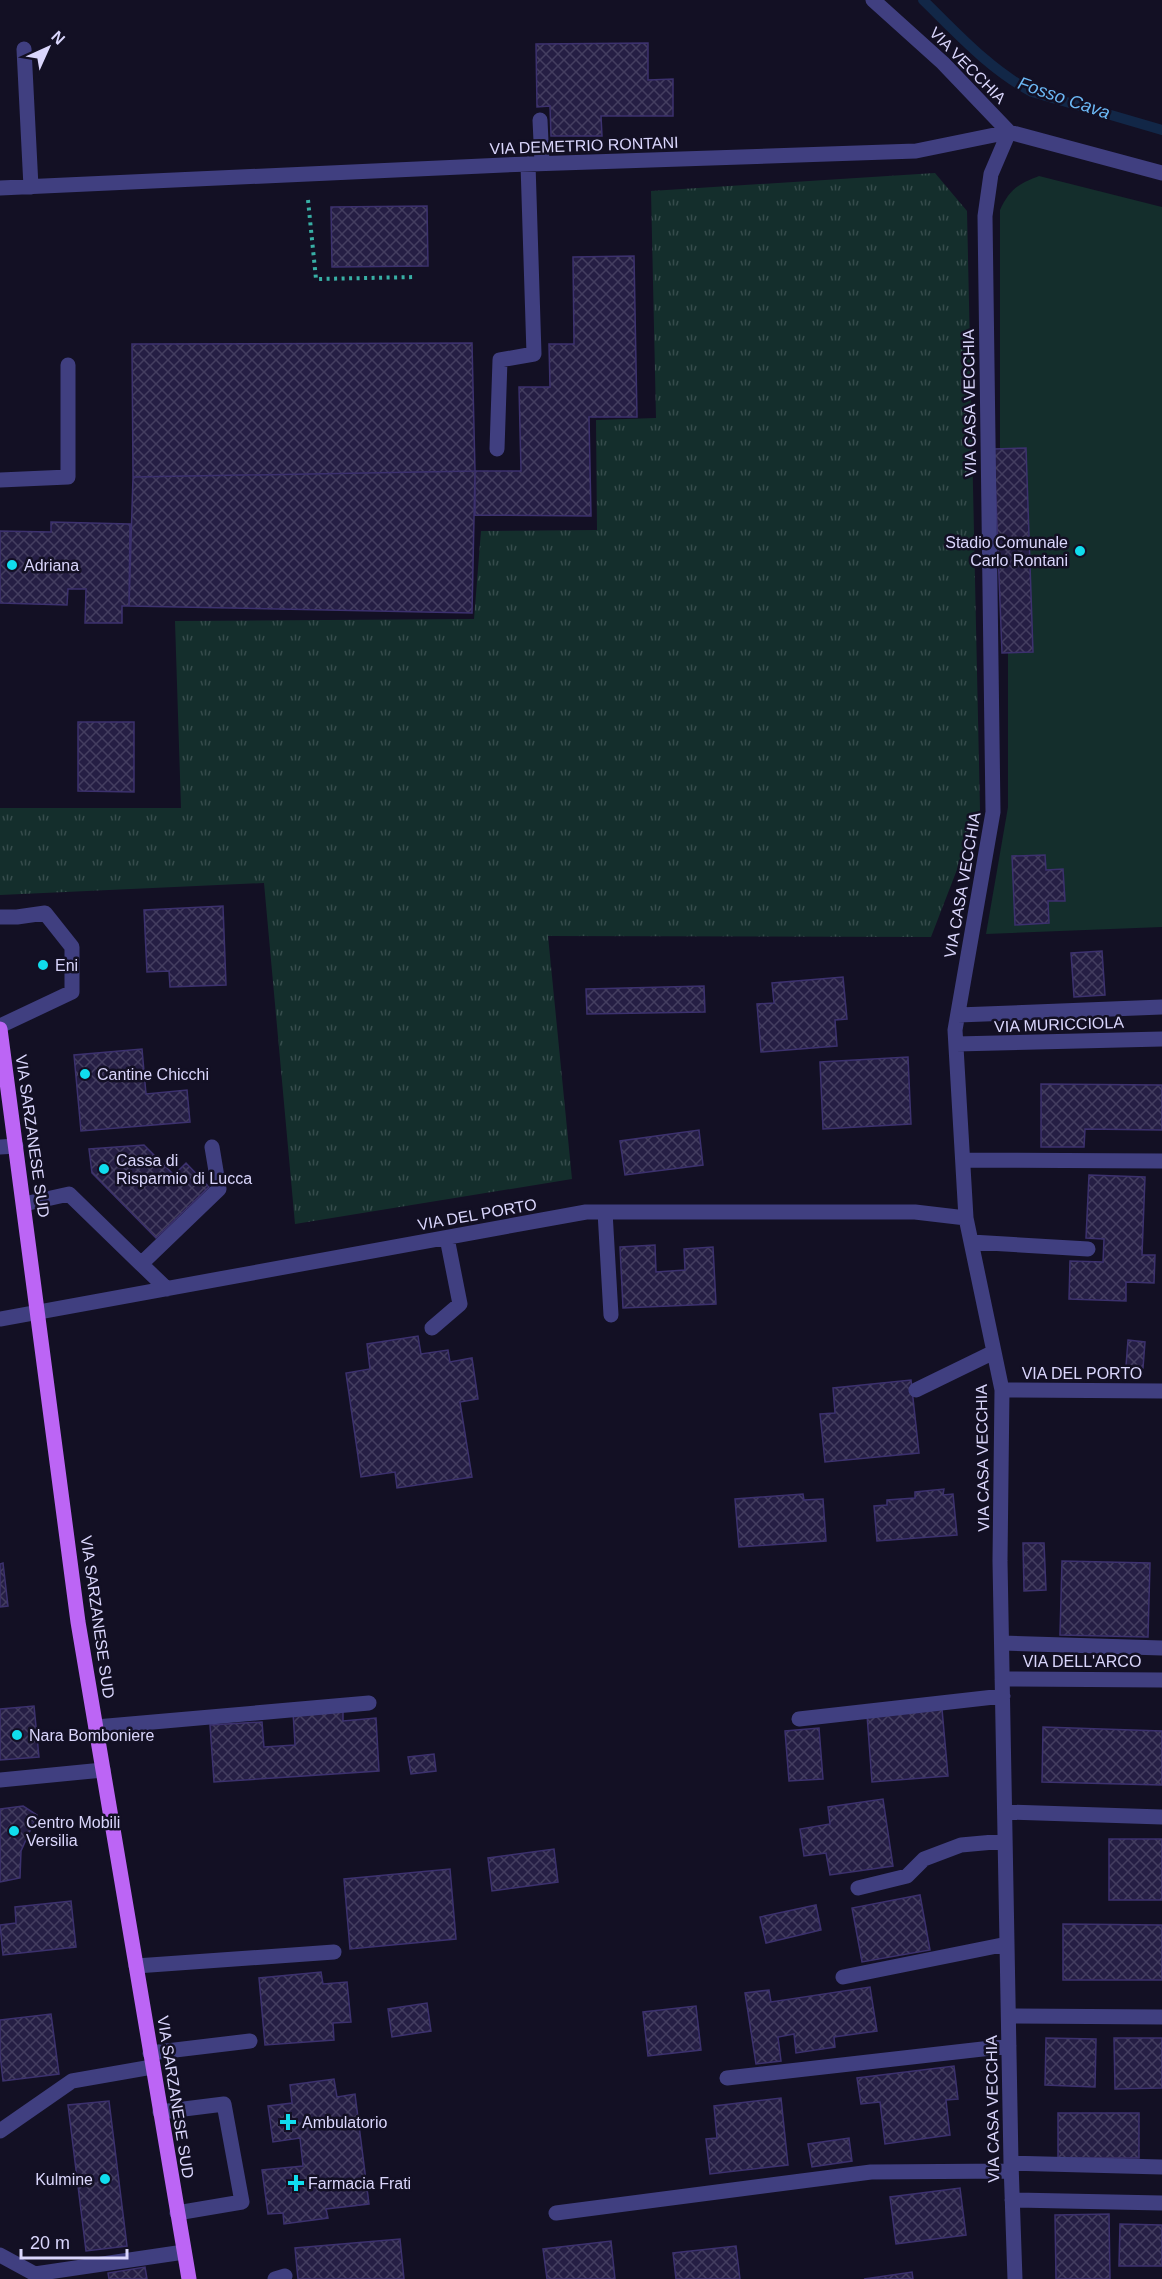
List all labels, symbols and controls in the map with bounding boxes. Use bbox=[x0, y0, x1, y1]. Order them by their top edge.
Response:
north arrow bbox=[18, 18, 78, 78]
street label: VIA VECCHIA bbox=[926, 24, 1009, 107]
text: N bbox=[48, 28, 68, 48]
water label: Fosso Cava bbox=[1015, 73, 1113, 123]
street label: VIA DEMETRIO RONTANI bbox=[489, 134, 679, 157]
street label: VIA CASA VECCHIA bbox=[960, 329, 979, 477]
place label: Stadio Comunale Carlo Rontani bbox=[945, 534, 1068, 569]
marker: Stadio Comunale Carlo Rontani bbox=[1073, 544, 1087, 558]
place label: Adriana bbox=[24, 557, 79, 574]
marker: Adriana bbox=[5, 558, 19, 572]
street label: VIA CASA VECCHIA bbox=[941, 811, 984, 959]
place label: Eni bbox=[55, 957, 78, 974]
marker: Eni bbox=[36, 958, 50, 972]
street label: VIA MURICCIOLA bbox=[994, 1014, 1125, 1035]
street label: VIA SARZANESE SUD bbox=[13, 1053, 52, 1219]
place label: Cantine Chicchi bbox=[97, 1066, 209, 1083]
marker: Cantine Chicchi bbox=[78, 1067, 92, 1081]
place label: Cassa di Risparmio di Lucca bbox=[116, 1152, 252, 1187]
marker: Cassa di Risparmio di Lucca bbox=[97, 1162, 111, 1176]
street label: VIA DEL PORTO bbox=[416, 1196, 538, 1233]
street label: VIA DEL PORTO bbox=[1022, 1365, 1142, 1382]
street label: VIA CASA VECCHIA bbox=[973, 1384, 992, 1532]
street label: VIA SARZANESE SUD bbox=[78, 1534, 117, 1700]
street label: VIA DELL'ARCO bbox=[1023, 1653, 1141, 1670]
place label: Nara Bomboniere bbox=[29, 1727, 155, 1744]
marker: Nara Bomboniere bbox=[10, 1728, 24, 1742]
place label: Centro Mobili Versilia bbox=[26, 1814, 120, 1849]
marker: Centro Mobili Versilia bbox=[7, 1824, 21, 1838]
street label: VIA SARZANESE SUD bbox=[154, 2015, 197, 2180]
street label: VIA CASA VECCHIA bbox=[983, 2035, 1002, 2183]
marker: Ambulatorio bbox=[279, 2113, 297, 2131]
place label: Ambulatorio bbox=[302, 2114, 387, 2131]
place label: Kulmine bbox=[35, 2171, 93, 2188]
marker: Kulmine bbox=[98, 2172, 112, 2186]
place label: Farmacia Frati bbox=[308, 2175, 411, 2192]
marker: Farmacia Frati bbox=[289, 2176, 303, 2190]
scale bar bbox=[21, 2222, 128, 2260]
text: 20 m bbox=[30, 2233, 70, 2253]

